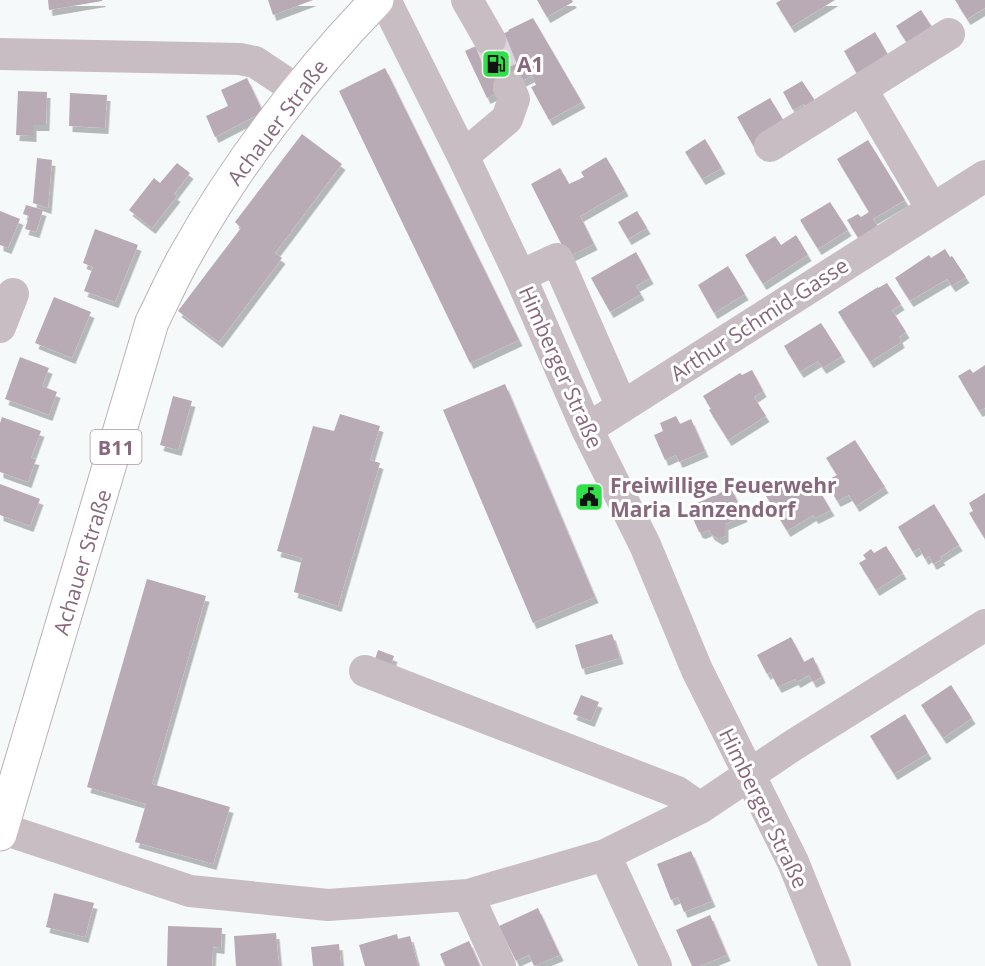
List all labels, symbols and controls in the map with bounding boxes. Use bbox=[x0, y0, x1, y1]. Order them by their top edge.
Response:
fuel station icon: A1 bbox=[480, 48, 512, 80]
place label: A1 bbox=[517, 50, 544, 78]
street label: Achauer Straße bbox=[220, 53, 334, 191]
street label: Arthur Schmid-Gasse bbox=[665, 251, 853, 387]
street label: Himberger Straße bbox=[513, 281, 609, 453]
road number: B11 bbox=[90, 430, 142, 464]
place label: Freiwillige Feuerwehr Maria Lanzendorf bbox=[610, 471, 837, 523]
public building icon: Freiwillige Feuerwehr Maria Lanzendorf bbox=[573, 481, 605, 513]
street label: Achauer Straße bbox=[47, 486, 117, 638]
street label: Himberger Straße bbox=[713, 723, 815, 893]

